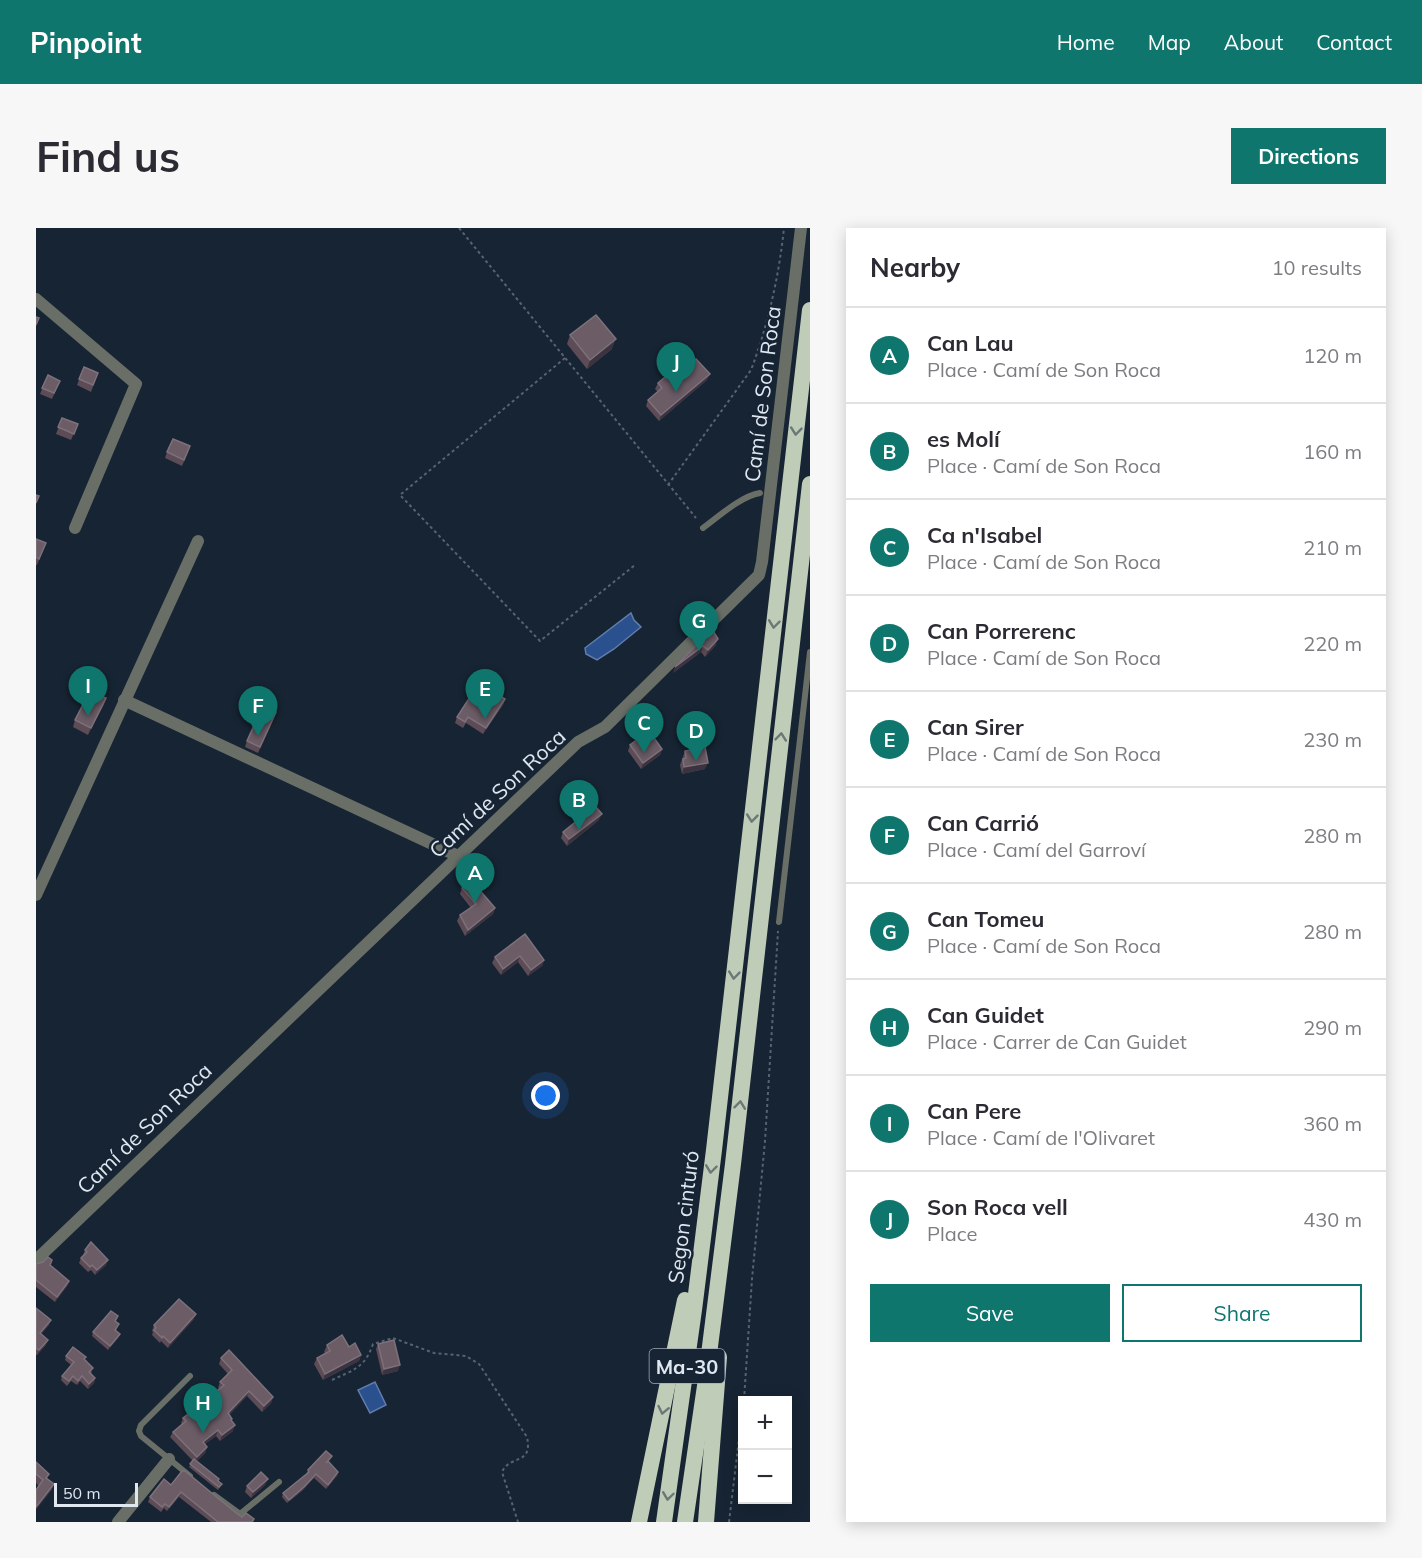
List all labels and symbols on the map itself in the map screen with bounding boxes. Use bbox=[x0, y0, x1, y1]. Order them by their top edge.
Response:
street label: Camí de Son Roca bbox=[738, 305, 786, 483]
pin: J bbox=[656, 342, 696, 392]
one-way arrow bbox=[790, 426, 803, 435]
pin: G bbox=[680, 602, 718, 651]
one-way arrow bbox=[768, 620, 781, 629]
pin: I bbox=[68, 666, 108, 716]
pin: E bbox=[466, 670, 504, 719]
pin: F bbox=[238, 686, 278, 736]
pin: C bbox=[624, 704, 664, 753]
pin: D bbox=[676, 712, 716, 761]
street label: Camí de Son Roca bbox=[423, 723, 571, 863]
one-way arrow bbox=[774, 733, 787, 742]
pin: B bbox=[560, 780, 598, 830]
one-way arrow bbox=[746, 814, 758, 823]
pin: A bbox=[456, 854, 494, 903]
one-way arrow bbox=[728, 971, 740, 980]
street label: Camí de Son Roca bbox=[71, 1057, 217, 1199]
your location bbox=[531, 1081, 560, 1110]
one-way arrow bbox=[733, 1100, 746, 1109]
street label: Segon cinturó bbox=[662, 1149, 704, 1285]
one-way arrow bbox=[706, 1164, 718, 1173]
road number: Ma-30 bbox=[650, 1349, 724, 1383]
pin: H bbox=[184, 1384, 222, 1433]
one-way arrow bbox=[657, 1404, 670, 1414]
scale bar bbox=[54, 1480, 138, 1508]
one-way arrow bbox=[662, 1491, 675, 1501]

